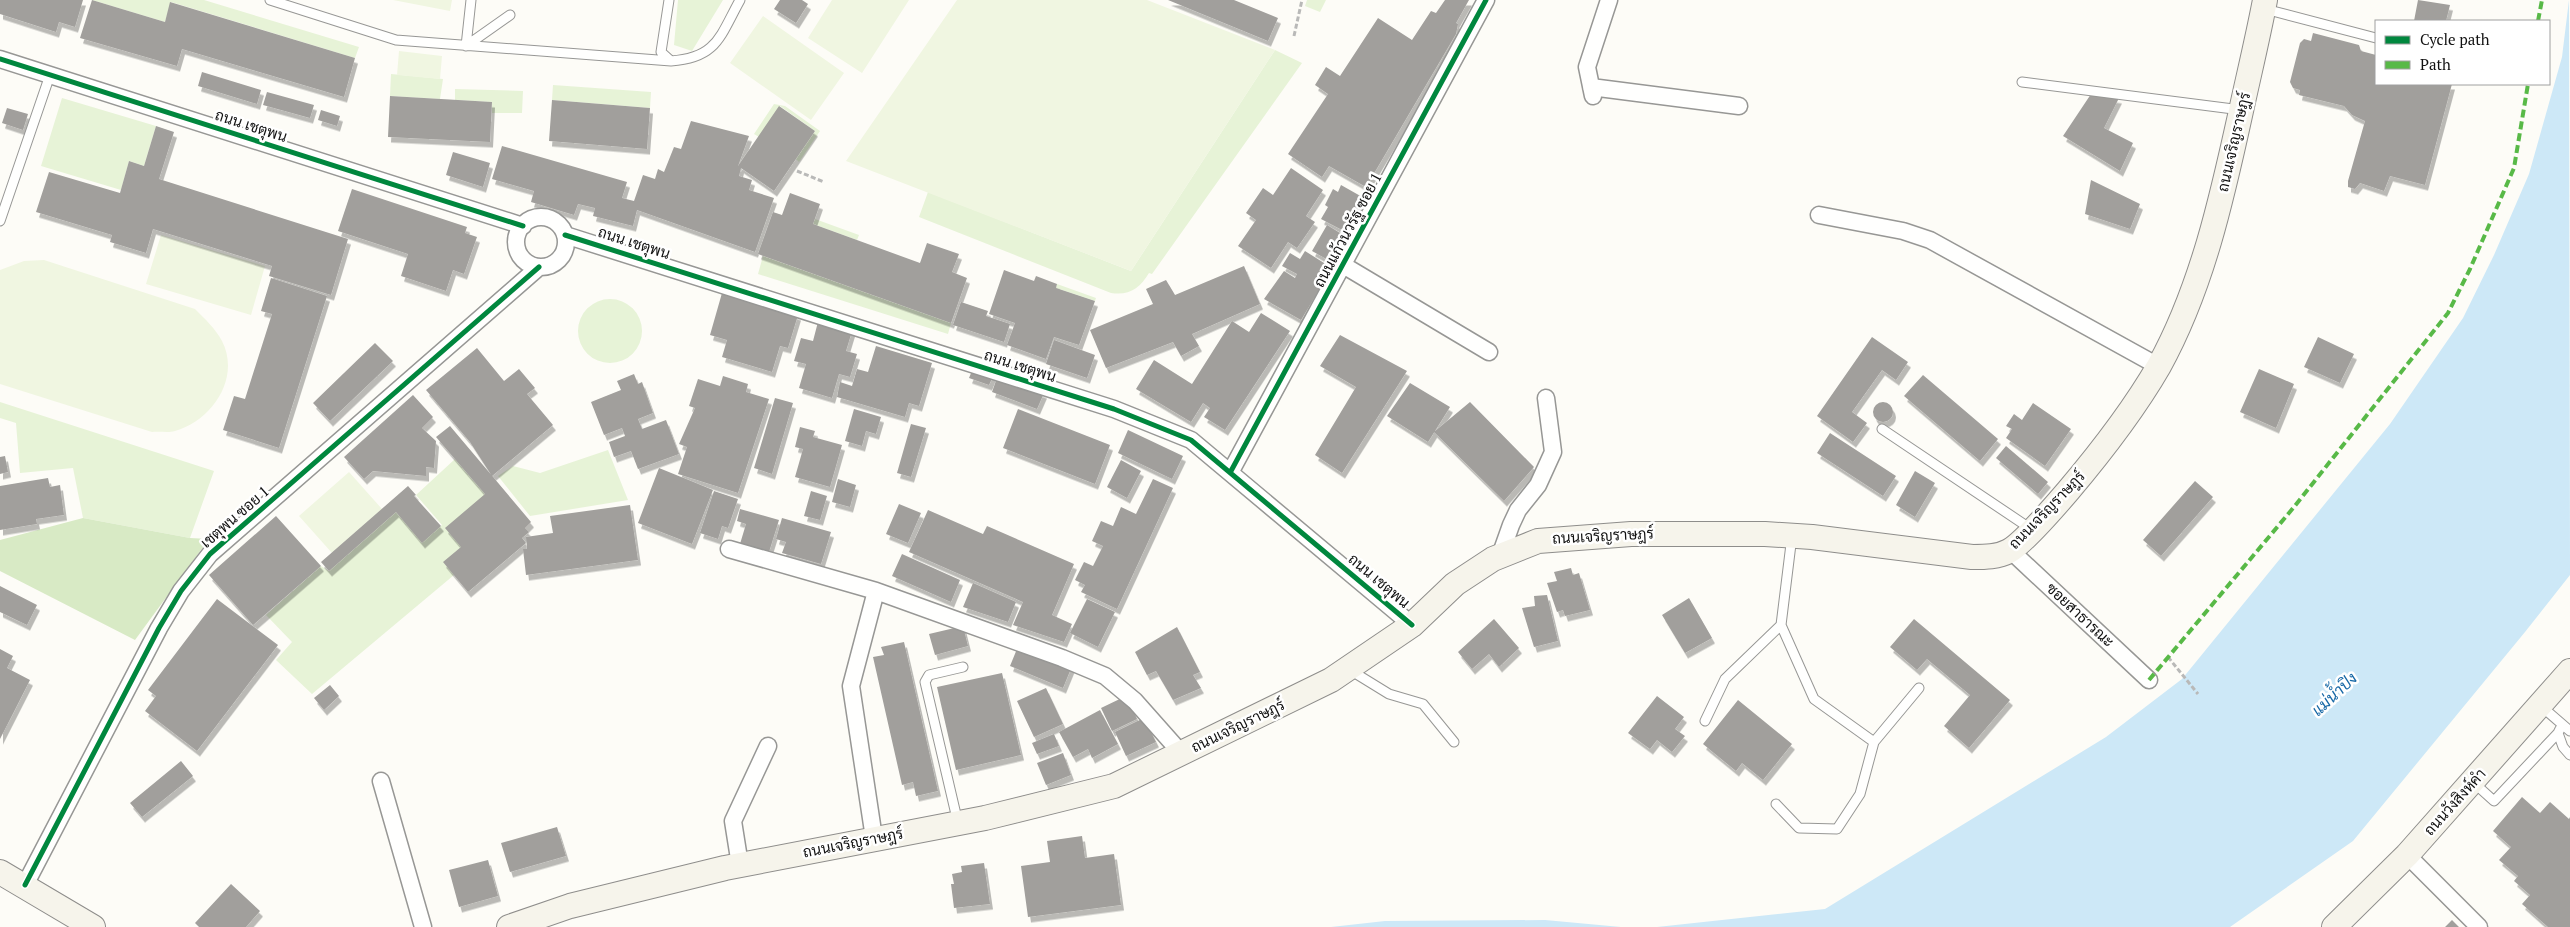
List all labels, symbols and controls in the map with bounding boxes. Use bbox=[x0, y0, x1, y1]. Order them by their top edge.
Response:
legend bbox=[2375, 20, 2550, 85]
text: Cycle path bbox=[2420, 29, 2490, 49]
text: Path bbox=[2420, 54, 2451, 74]
street label: ถนนเจริญราษฎร์ bbox=[2212, 90, 2255, 194]
street label: ถนน เชตุพน bbox=[212, 104, 290, 148]
street label: ถนนแก้วนวรัฐ ซอย 1 bbox=[1308, 169, 1387, 291]
street label: ถนน เชตุพน bbox=[595, 221, 673, 265]
street label: ถนน เชตุพน bbox=[981, 344, 1059, 388]
street label: ถนนเจริญราษฎร์ bbox=[2004, 466, 2090, 554]
street label: เชตุพน ซอย 1 bbox=[196, 481, 274, 553]
street label: ถนนเจริญราษฎร์ bbox=[1552, 522, 1654, 549]
street label: ถนน เชตุพน bbox=[1343, 549, 1415, 613]
street label: ซอยสาธารณะ bbox=[2043, 578, 2119, 651]
water label: แม่น้ำปิง bbox=[2304, 665, 2362, 721]
street label: ถนนเจริญราษฎร์ bbox=[1187, 694, 1288, 757]
street label: ถนนวังสิงห์คำ bbox=[2419, 764, 2490, 839]
street label: ถนนเจริญราษฎร์ bbox=[801, 823, 905, 863]

